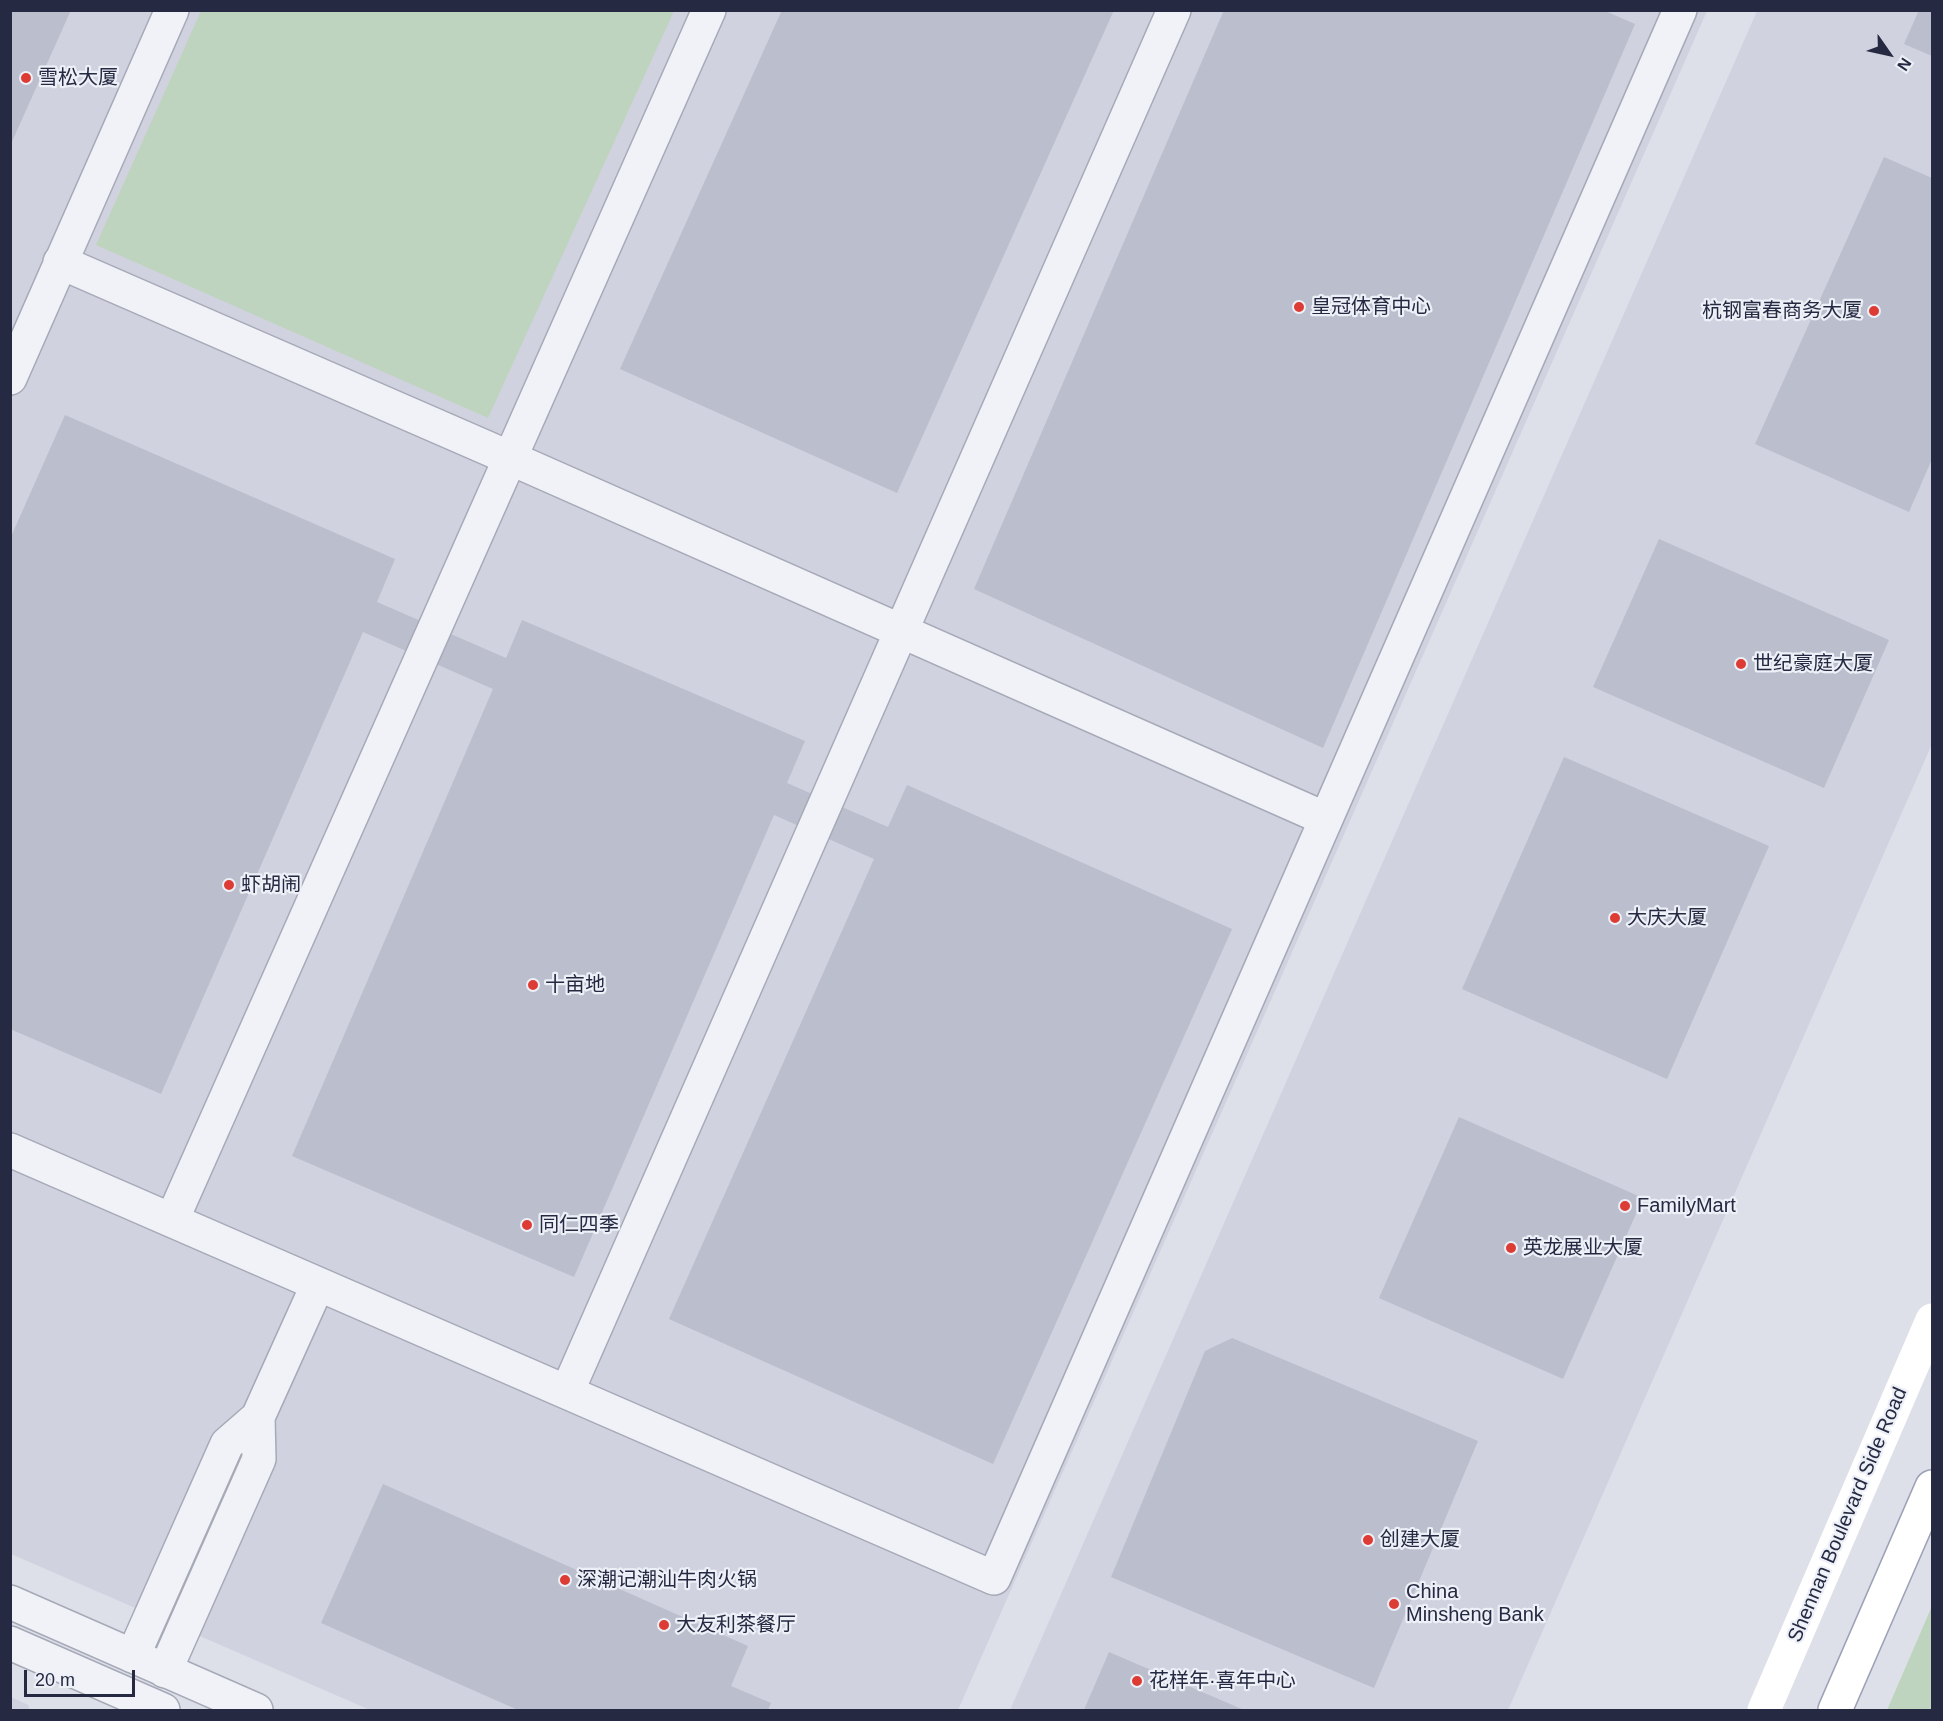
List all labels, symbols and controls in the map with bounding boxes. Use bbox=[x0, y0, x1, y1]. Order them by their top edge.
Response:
north arrow bbox=[1859, 24, 1919, 84]
text: N bbox=[1894, 55, 1915, 74]
place label: 雪松大厦 bbox=[38, 66, 118, 90]
marker: 雪松大厦 bbox=[19, 71, 33, 85]
place label: 皇冠体育中心 bbox=[1311, 295, 1431, 319]
place label: 杭钢富春商务大厦 bbox=[1702, 299, 1862, 323]
marker: 皇冠体育中心 bbox=[1292, 300, 1306, 314]
marker: 杭钢富春商务大厦 bbox=[1867, 304, 1881, 318]
place label: 世纪豪庭大厦 bbox=[1753, 652, 1873, 676]
marker: 世纪豪庭大厦 bbox=[1734, 657, 1748, 671]
place label: 虾胡闹 bbox=[241, 873, 301, 897]
marker: 虾胡闹 bbox=[222, 878, 236, 892]
place label: 大庆大厦 bbox=[1627, 906, 1707, 930]
marker: 大庆大厦 bbox=[1608, 911, 1622, 925]
place label: 十亩地 bbox=[545, 973, 605, 997]
marker: 十亩地 bbox=[526, 978, 540, 992]
place label: FamilyMart bbox=[1637, 1194, 1736, 1218]
marker: FamilyMart bbox=[1618, 1199, 1632, 1213]
place label: 同仁四季 bbox=[539, 1213, 619, 1237]
marker: 同仁四季 bbox=[520, 1218, 534, 1232]
place label: 英龙展业大厦 bbox=[1523, 1236, 1643, 1260]
marker: 英龙展业大厦 bbox=[1504, 1241, 1518, 1255]
street label: Shennan Boulevard Side Road bbox=[1783, 1384, 1913, 1646]
place label: 创建大厦 bbox=[1380, 1528, 1460, 1552]
marker: 创建大厦 bbox=[1361, 1533, 1375, 1547]
place label: 深潮记潮汕牛肉火锅 bbox=[577, 1568, 757, 1592]
marker: 深潮记潮汕牛肉火锅 bbox=[558, 1573, 572, 1587]
place label: China Minsheng Bank bbox=[1406, 1580, 1544, 1627]
marker: China Minsheng Bank bbox=[1387, 1597, 1401, 1611]
place label: 大友利茶餐厅 bbox=[676, 1613, 796, 1637]
marker: 大友利茶餐厅 bbox=[657, 1618, 671, 1632]
scale bar bbox=[27, 1658, 138, 1696]
place label: 花样年·喜年中心 bbox=[1149, 1669, 1296, 1693]
text: 20 m bbox=[35, 1670, 75, 1690]
marker: 花样年·喜年中心 bbox=[1130, 1674, 1144, 1688]

